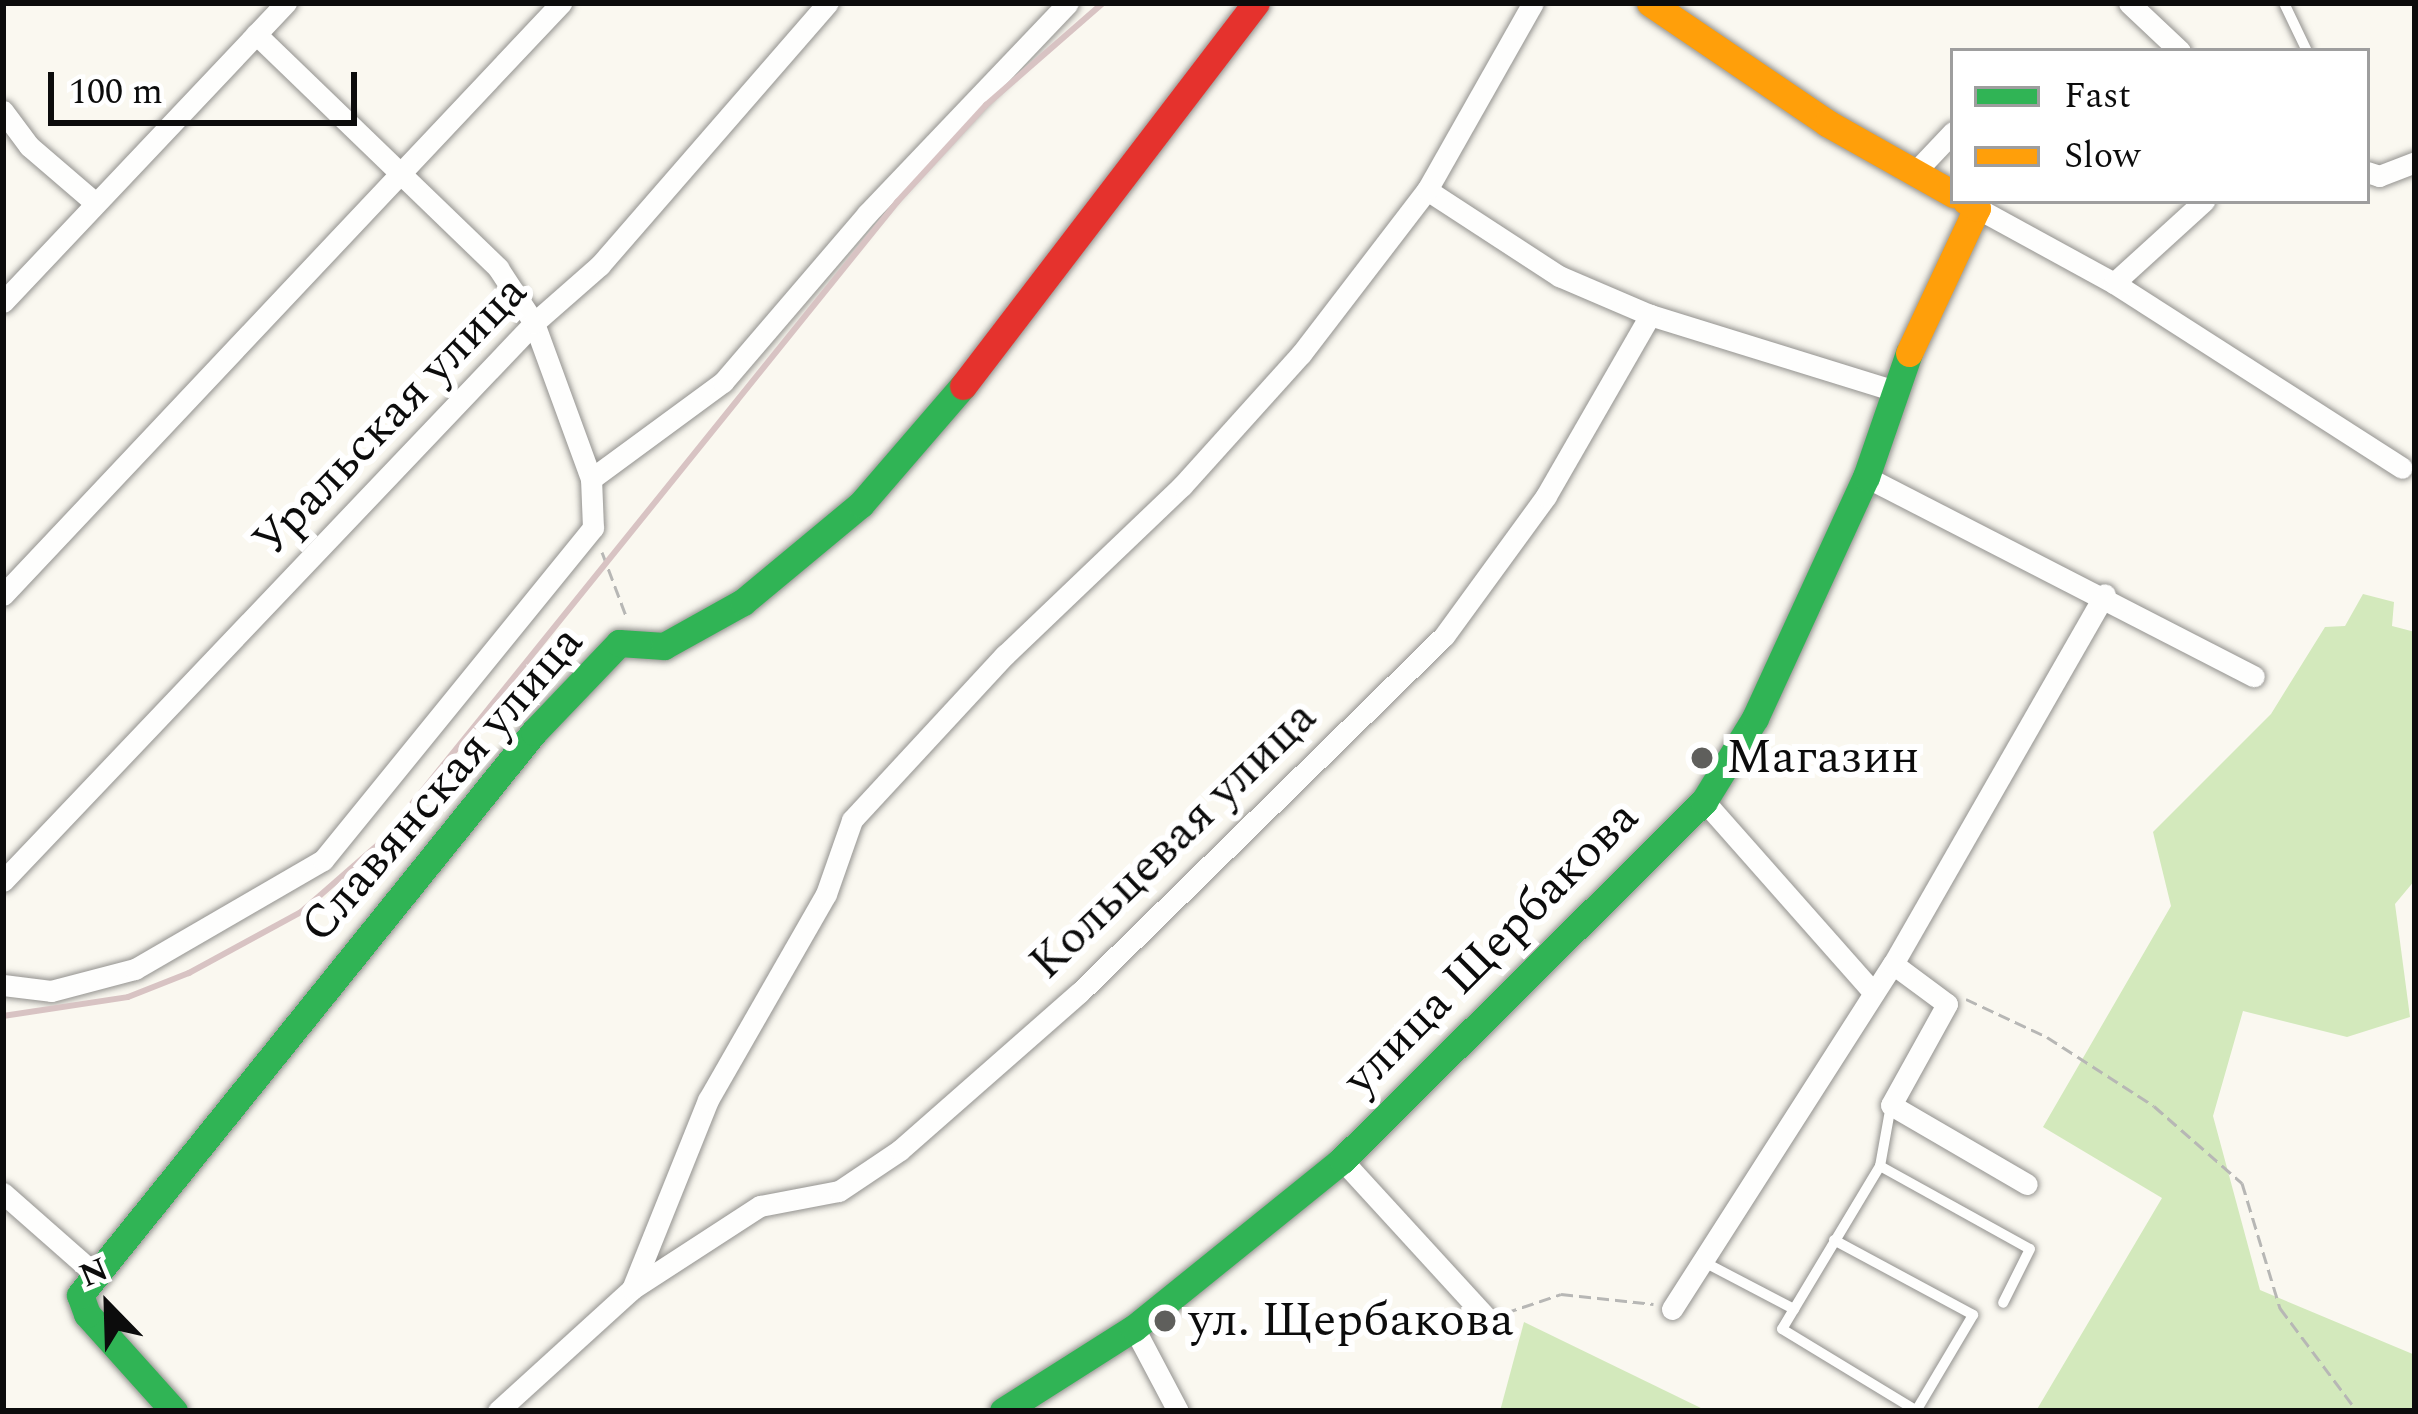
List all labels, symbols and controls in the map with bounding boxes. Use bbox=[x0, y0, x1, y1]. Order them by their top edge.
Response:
scale bar bbox=[54, 48, 363, 122]
legend bbox=[1950, 48, 2370, 204]
text: 100 m bbox=[69, 65, 163, 120]
text: Fast bbox=[2064, 69, 2131, 124]
text: Slow bbox=[2064, 129, 2140, 184]
street label: Уральская улица bbox=[241, 263, 539, 569]
street label: Славянская улица bbox=[289, 614, 595, 954]
street label: Кольцевая улица bbox=[1018, 688, 1328, 992]
place label: Магазин bbox=[1726, 729, 1919, 787]
marker: Магазин bbox=[1689, 745, 1715, 771]
street label: улица Щербакова bbox=[1332, 789, 1650, 1107]
text: N bbox=[72, 1245, 116, 1301]
north arrow bbox=[48, 1246, 168, 1366]
place label: ул. Щербакова bbox=[1189, 1292, 1514, 1350]
marker: ул. Щербакова bbox=[1152, 1308, 1178, 1334]

